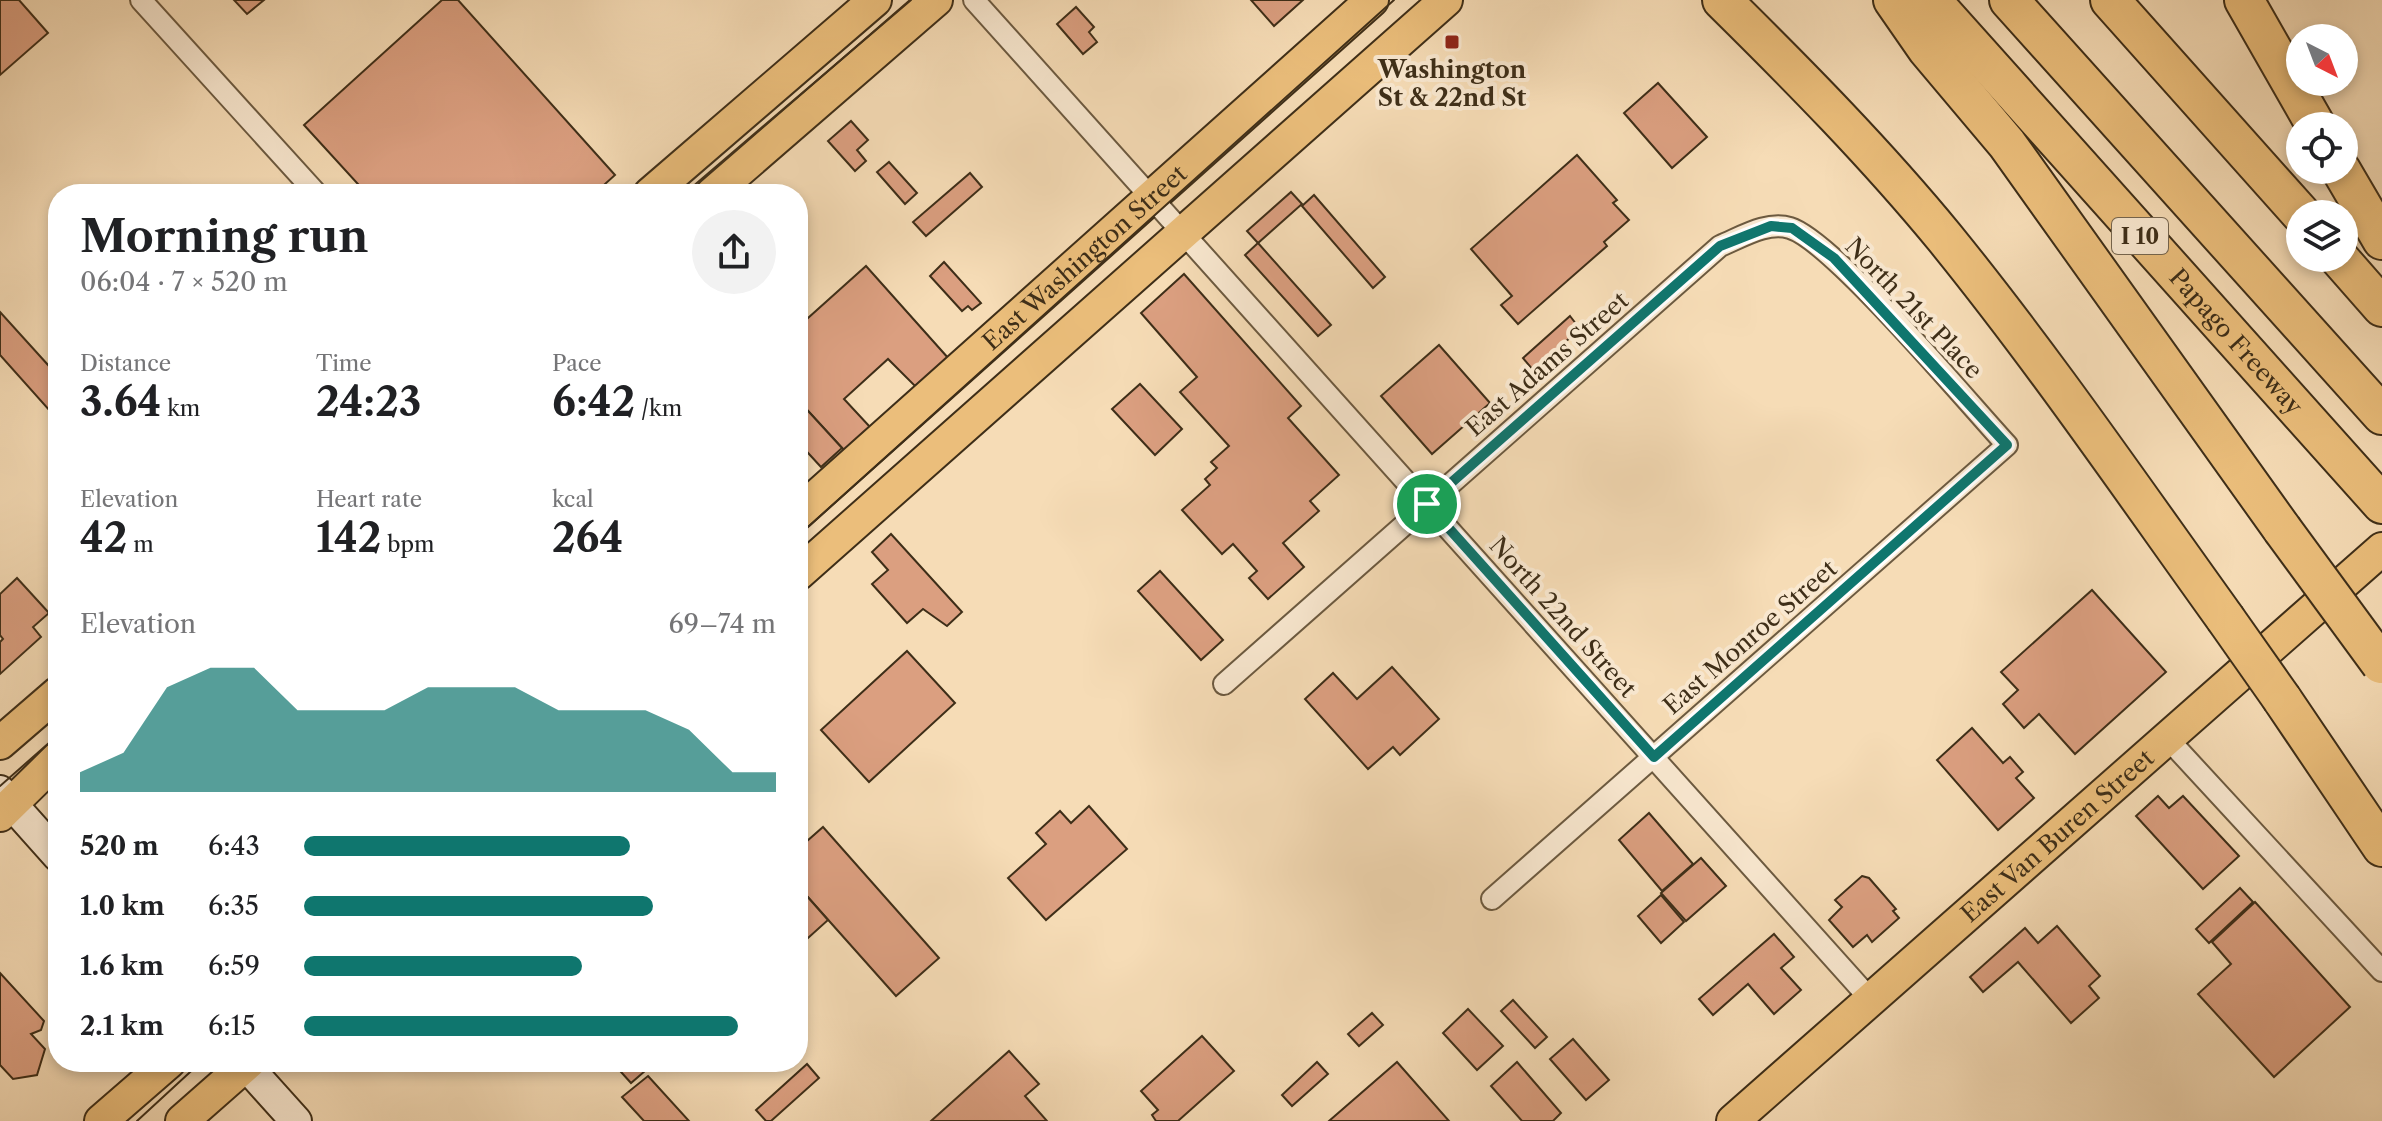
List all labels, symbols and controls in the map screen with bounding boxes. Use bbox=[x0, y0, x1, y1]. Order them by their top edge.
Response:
north arrow bbox=[2286, 24, 2358, 96]
map controls bbox=[2286, 24, 2358, 272]
marker: Washington St & 22nd St bbox=[1443, 33, 1461, 51]
place label: Washington St & 22nd St bbox=[1377, 55, 1527, 112]
button: locate bbox=[2286, 112, 2358, 184]
street label: East Washington Street bbox=[976, 158, 1193, 356]
button: layers bbox=[2286, 200, 2358, 272]
text: Morning run bbox=[80, 209, 369, 263]
button: share bbox=[692, 210, 776, 294]
road number: I 10 bbox=[2112, 218, 2168, 254]
street label: North 21st Place bbox=[1839, 231, 1989, 385]
street label: Papago Freeway bbox=[2164, 262, 2310, 421]
text: 06:04 · 7 × 520 m bbox=[80, 266, 288, 298]
street label: East Adams Street bbox=[1460, 285, 1634, 442]
text: Distance bbox=[80, 350, 171, 377]
text: Time bbox=[316, 350, 372, 377]
text: Pace bbox=[552, 350, 602, 377]
text: 3.64 bbox=[80, 377, 161, 426]
text: 24:23 bbox=[316, 377, 421, 426]
text: 6:42 bbox=[552, 377, 635, 426]
text: km bbox=[161, 395, 200, 422]
text: /km bbox=[635, 395, 682, 422]
pin bbox=[1393, 470, 1461, 538]
icon: arrive bbox=[1405, 482, 1449, 526]
text: Elevation bbox=[80, 486, 178, 513]
text: Heart rate bbox=[316, 486, 422, 513]
text: kcal bbox=[552, 486, 594, 513]
text: 42 bbox=[80, 513, 127, 562]
text: 142 bbox=[316, 513, 381, 562]
text: 264 bbox=[552, 513, 623, 562]
text: m bbox=[127, 531, 154, 558]
text: bpm bbox=[381, 531, 435, 558]
street label: North 22nd Street bbox=[1483, 531, 1643, 703]
street label: East Monroe Street bbox=[1657, 553, 1843, 720]
text: Elevation bbox=[80, 608, 196, 640]
text: 69–74 m bbox=[669, 608, 776, 640]
street label: East Van Buren Street bbox=[1955, 742, 2160, 928]
text: 520 m bbox=[80, 830, 159, 862]
text: 6:43 bbox=[208, 830, 260, 862]
text: 1.0 km bbox=[80, 890, 165, 922]
text: 6:35 bbox=[208, 890, 259, 922]
text: 1.6 km bbox=[80, 950, 164, 982]
text: 6:59 bbox=[208, 950, 260, 982]
text: 2.1 km bbox=[80, 1010, 164, 1042]
text: 6:15 bbox=[208, 1010, 256, 1042]

